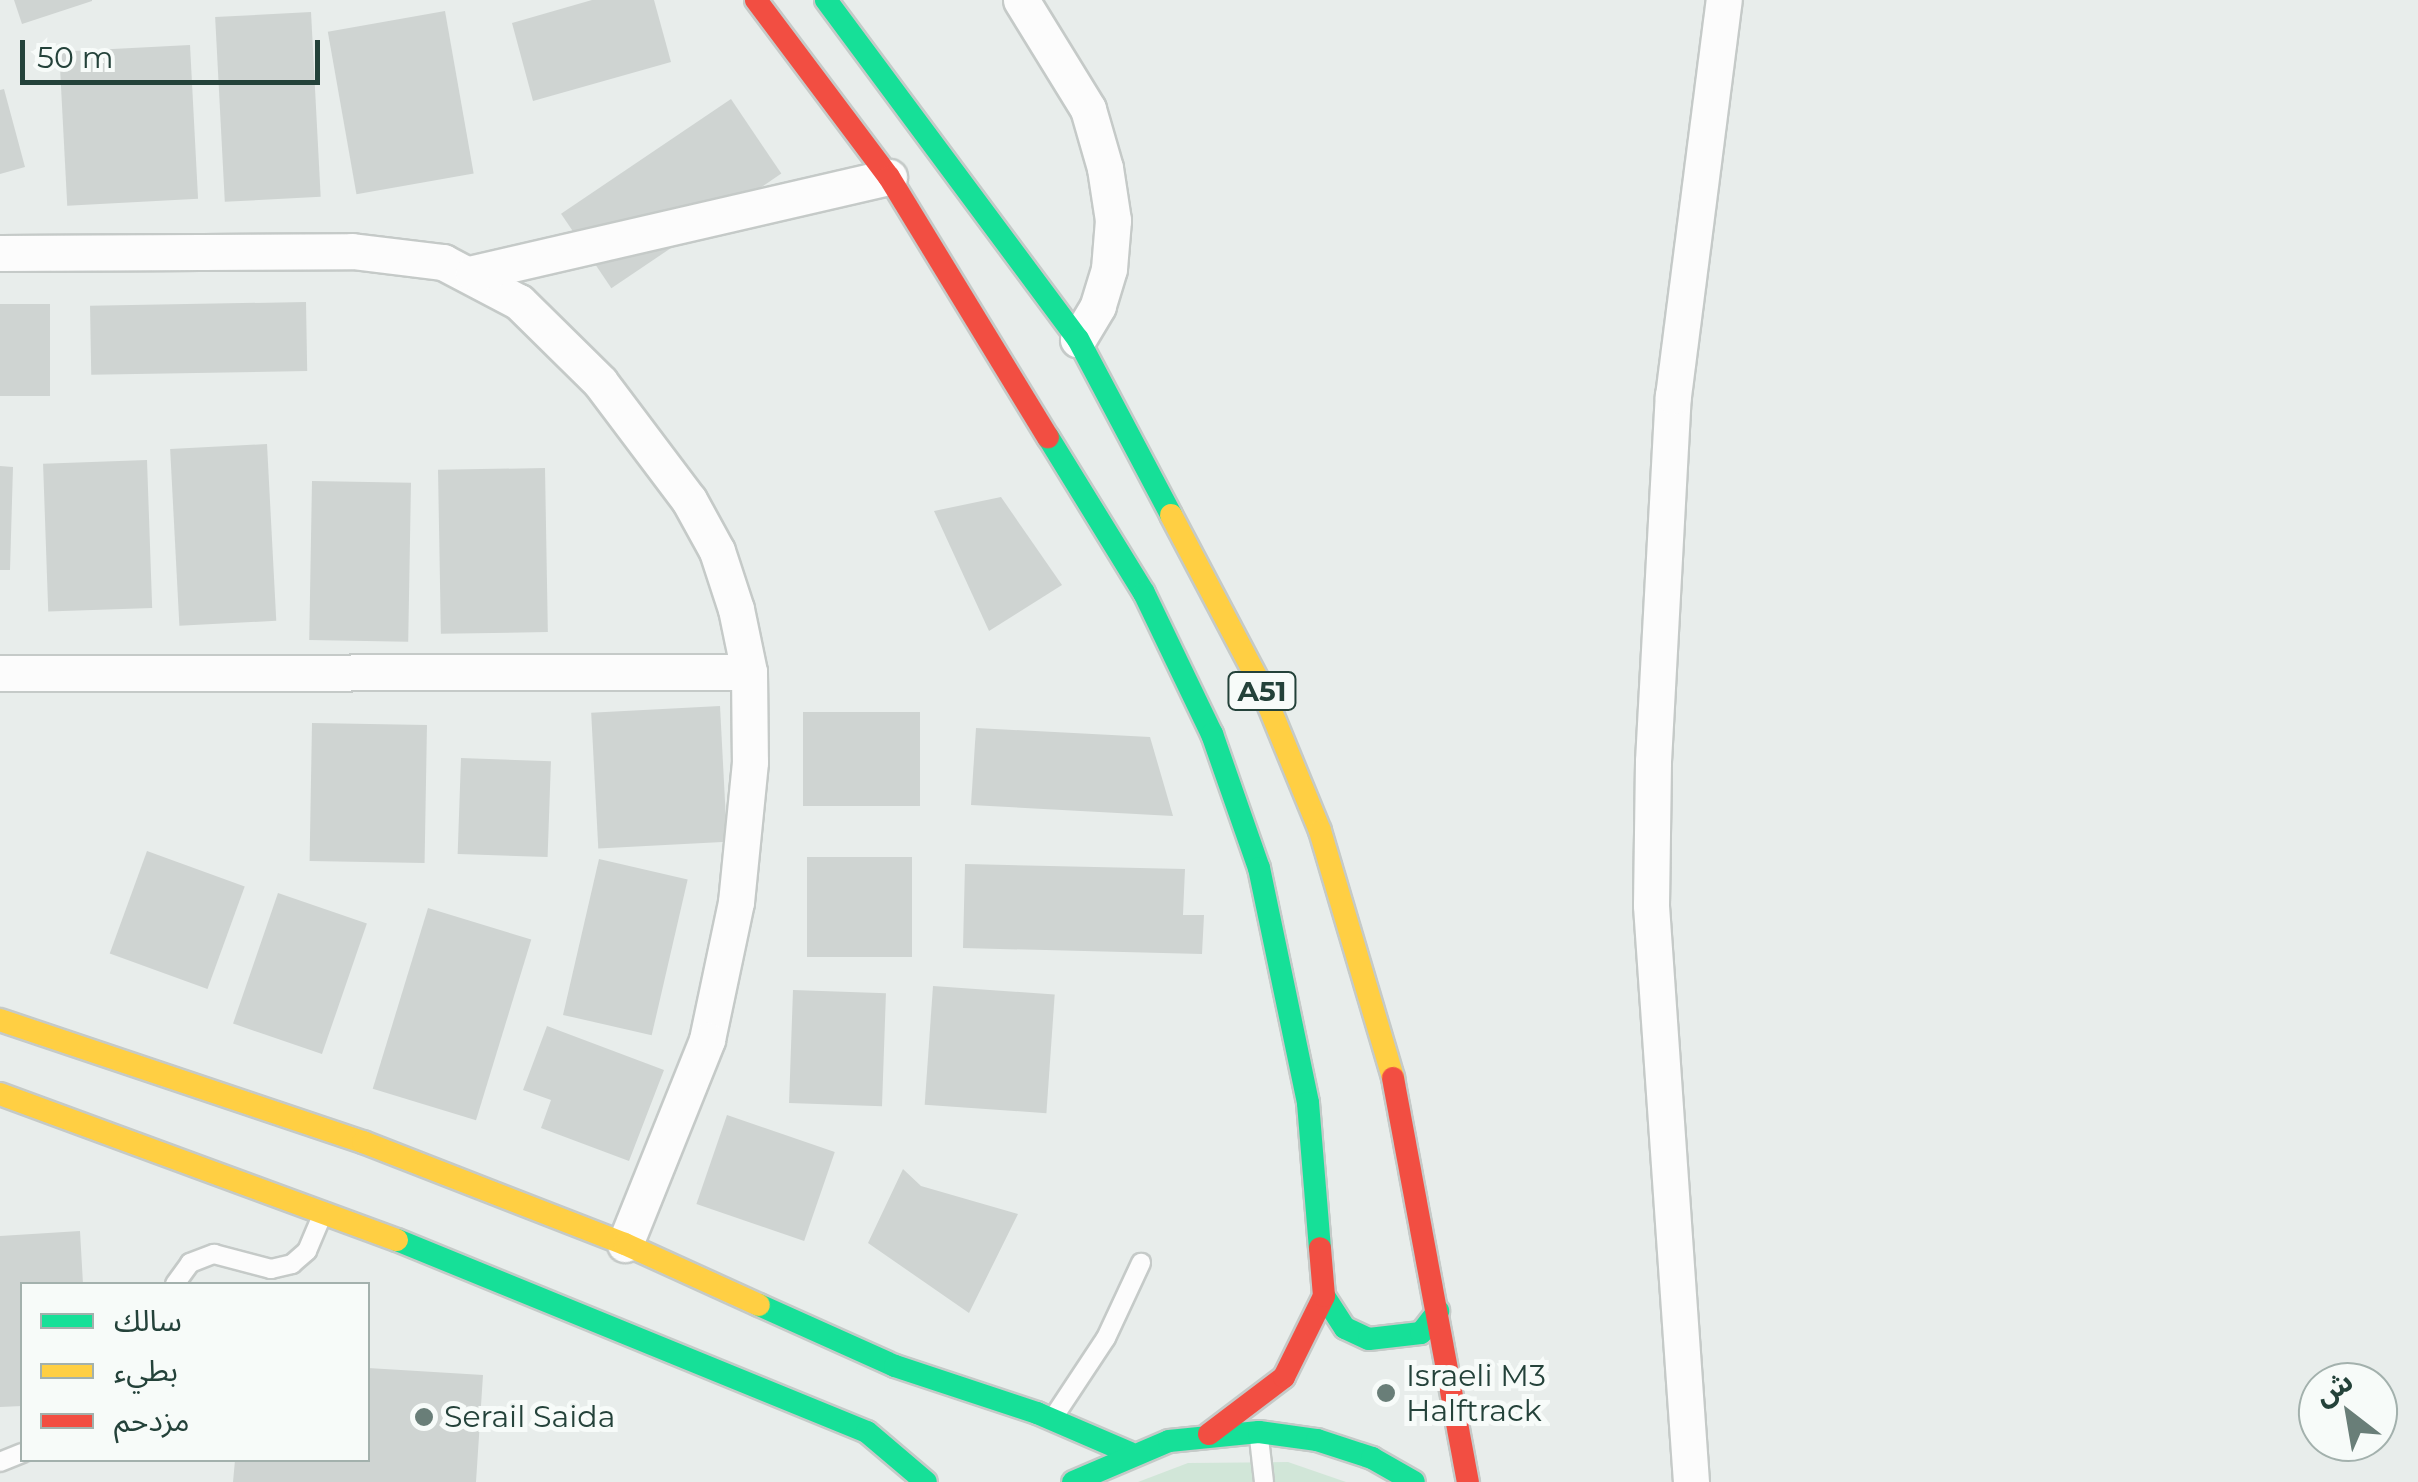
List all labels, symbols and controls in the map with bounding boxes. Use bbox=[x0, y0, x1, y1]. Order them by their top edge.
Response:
scale bar bbox=[25, 20, 325, 82]
text: 50 m bbox=[37, 39, 114, 76]
road number: A51 bbox=[1227, 668, 1297, 714]
legend bbox=[20, 1282, 370, 1462]
text: سالك bbox=[114, 1302, 182, 1339]
text: بطيء bbox=[114, 1352, 178, 1389]
place label: Israeli M3 Halftrack bbox=[1406, 1358, 1546, 1428]
north arrow bbox=[2298, 1362, 2398, 1462]
text: ش bbox=[2308, 1364, 2359, 1412]
marker: Israeli M3 Halftrack bbox=[1375, 1382, 1397, 1404]
place label: Serail Saida bbox=[444, 1399, 615, 1435]
text: مزدحم bbox=[114, 1402, 190, 1439]
marker: Serail Saida bbox=[413, 1406, 435, 1428]

